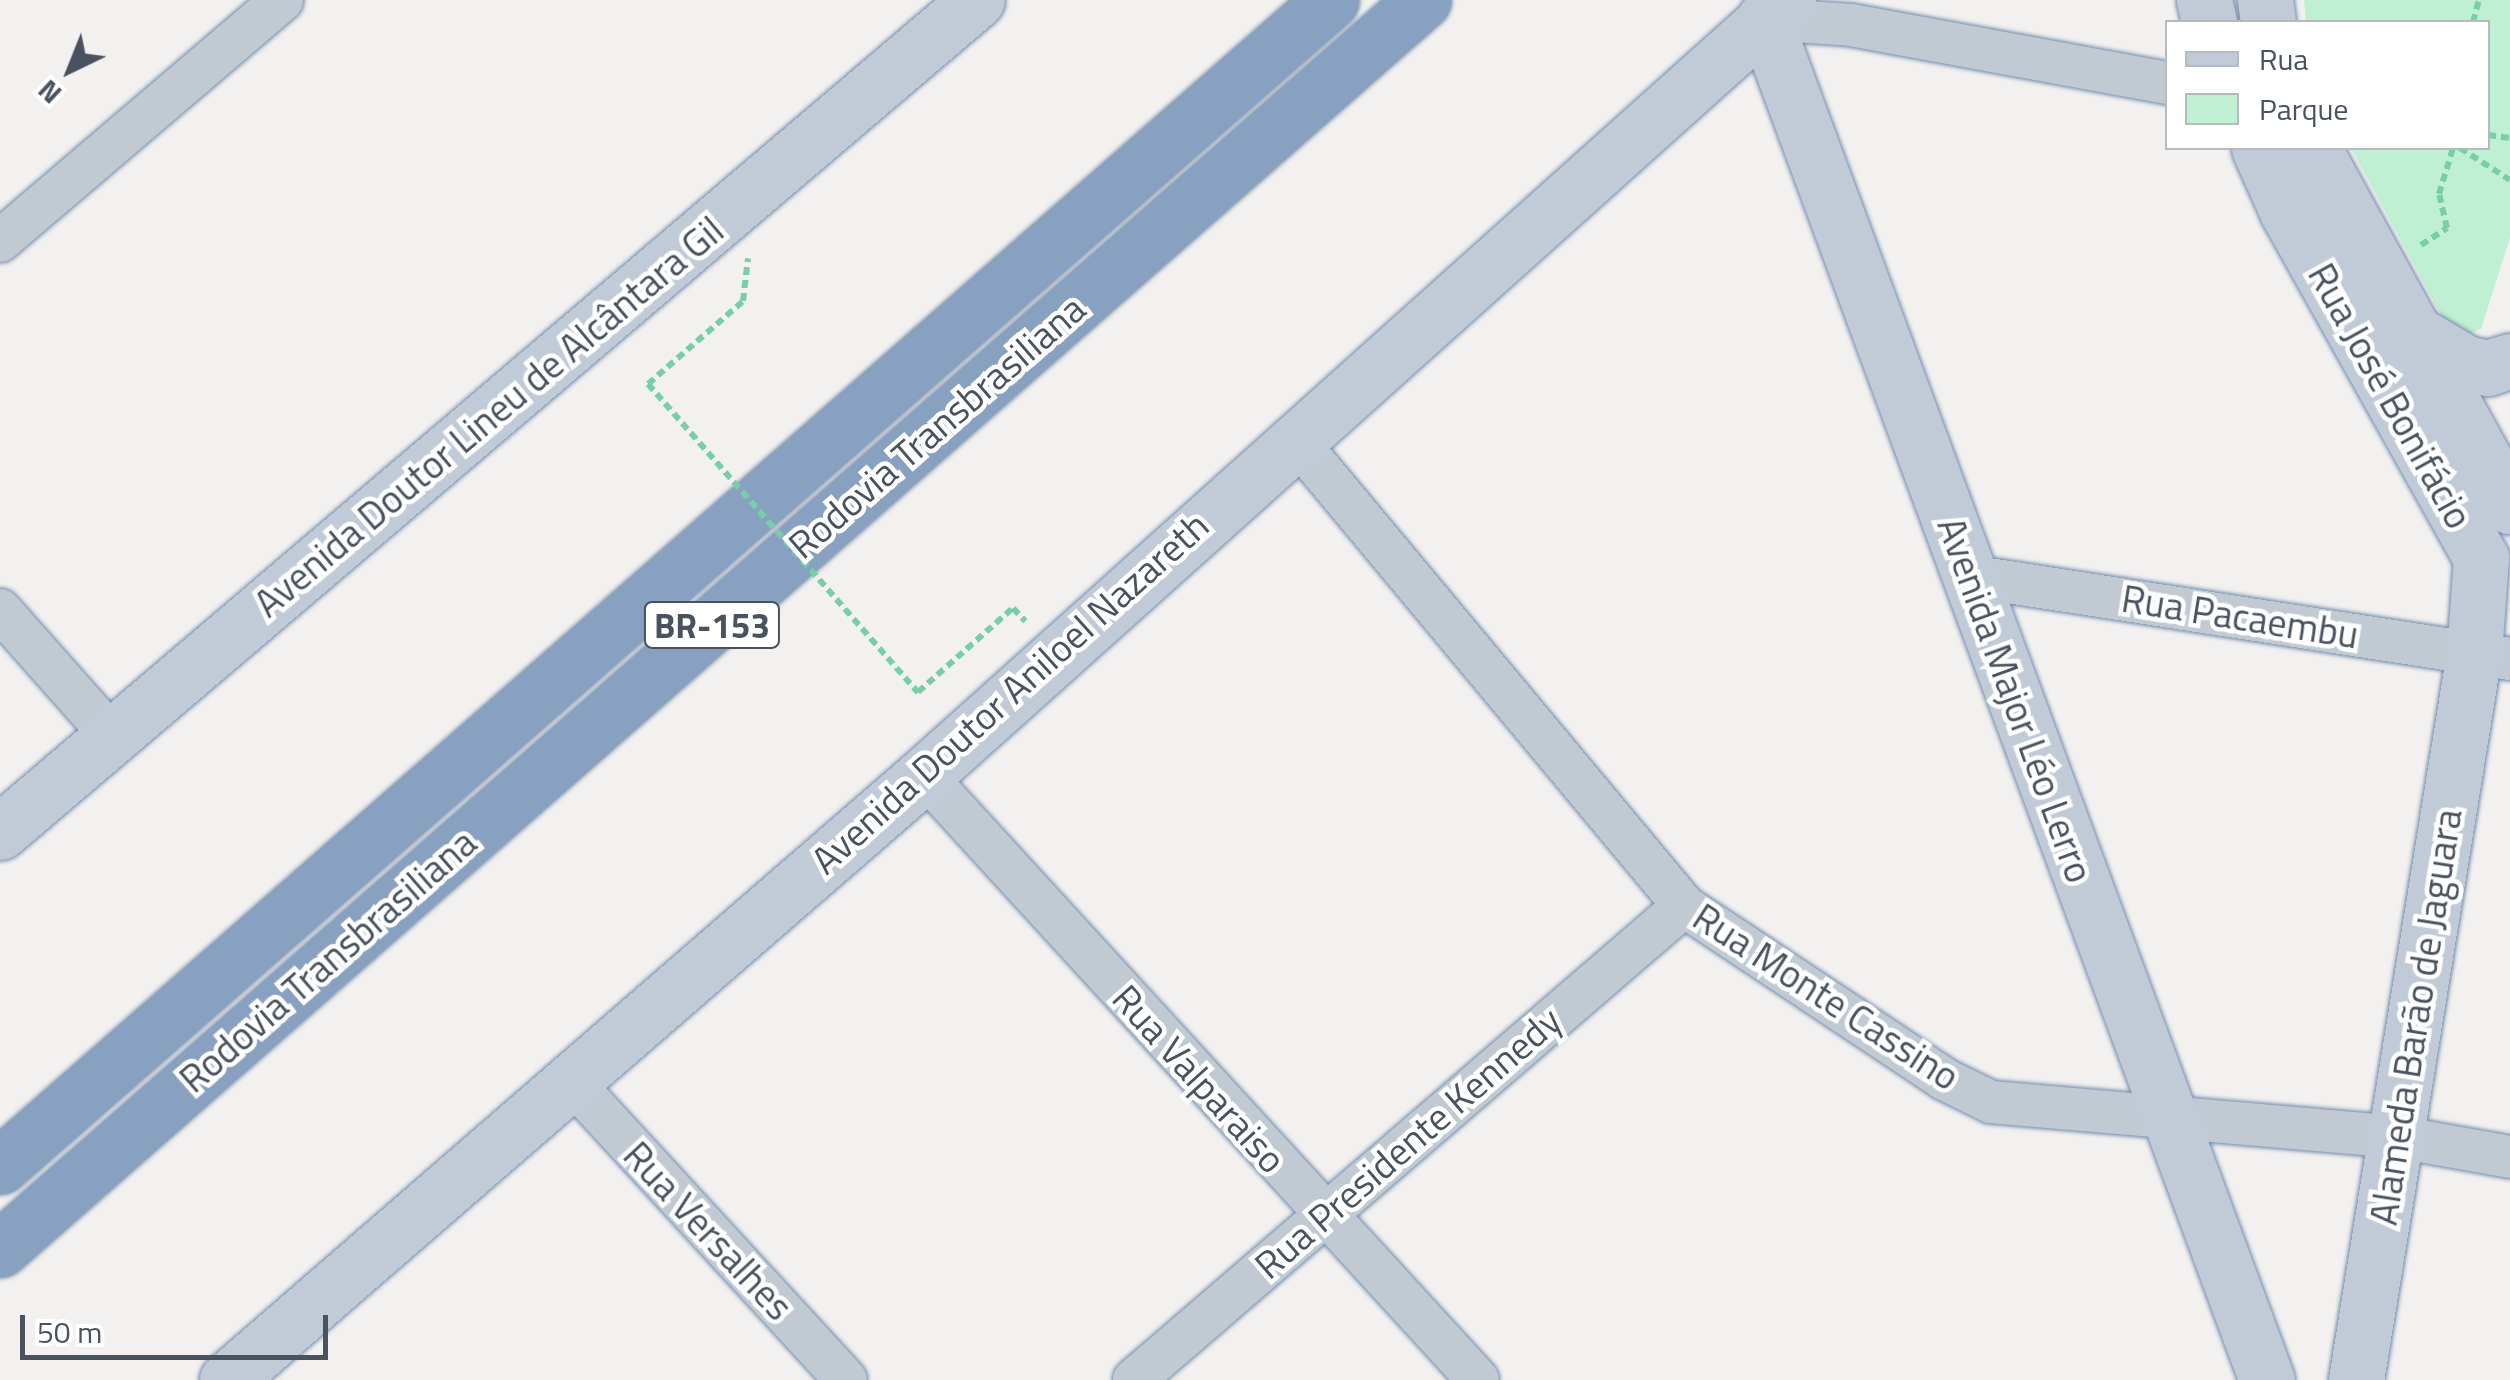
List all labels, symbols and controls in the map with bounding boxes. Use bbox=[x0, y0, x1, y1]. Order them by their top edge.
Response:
north arrow bbox=[20, 20, 120, 120]
legend bbox=[2165, 20, 2490, 150]
text: Rua bbox=[2259, 36, 2308, 82]
text: N bbox=[27, 70, 71, 115]
text: Parque bbox=[2259, 86, 2349, 132]
street label: Avenida Doutor Lineu de Alcântara Gil bbox=[245, 207, 733, 627]
street label: Rua José Bonifácio bbox=[2298, 256, 2482, 536]
street label: Rodovia Transbrasiliana bbox=[780, 286, 1094, 568]
street label: Avenida Doutor Aniloel Nazareth bbox=[802, 503, 1218, 883]
street label: Avenida Major Léo Lerro bbox=[1928, 511, 2102, 889]
street label: Rua Pacaembu bbox=[2118, 576, 2362, 658]
road number: BR-153 bbox=[642, 595, 782, 655]
street label: Alameda Barão de Jaguara bbox=[2361, 806, 2471, 1228]
street label: Rodovia Transbrasiliana bbox=[171, 820, 485, 1102]
street label: Rua Monte Cassino bbox=[1685, 894, 1967, 1100]
street label: Rua Valparaiso bbox=[1103, 976, 1295, 1182]
street label: Rua Presidente Kennedy bbox=[1246, 998, 1570, 1288]
street label: Rua Versalhes bbox=[614, 1132, 802, 1330]
scale bar bbox=[25, 1295, 332, 1357]
text: 50 m bbox=[37, 1309, 102, 1355]

